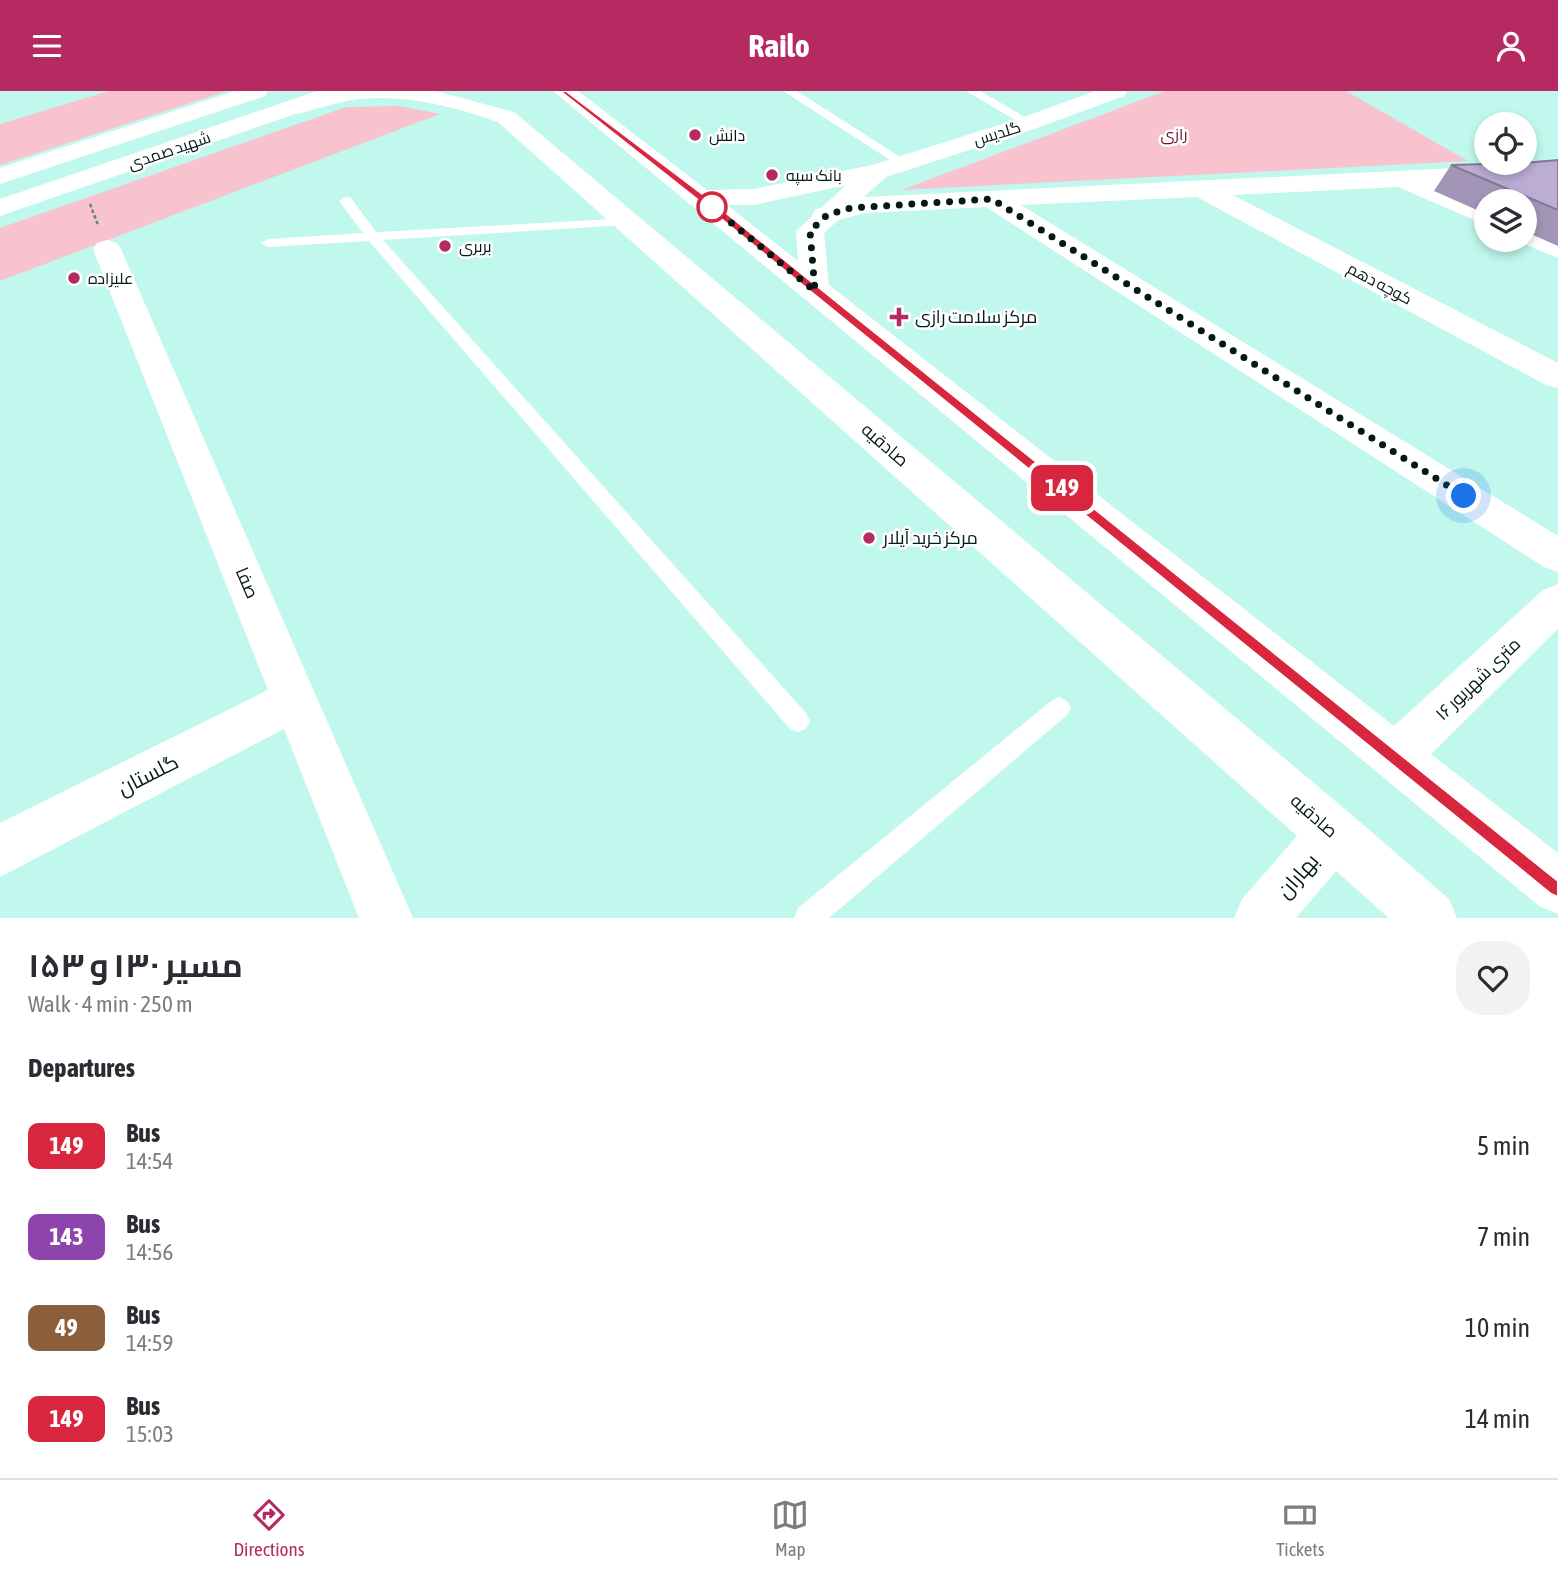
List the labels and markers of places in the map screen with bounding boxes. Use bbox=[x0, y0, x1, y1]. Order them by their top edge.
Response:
place label: دانش bbox=[709, 126, 745, 146]
marker: دانش bbox=[687, 127, 703, 143]
place label: بانک سپه bbox=[786, 166, 842, 186]
marker: بانک سپه bbox=[764, 167, 780, 183]
unlabelled marker bbox=[697, 192, 727, 222]
place label: بربری bbox=[459, 237, 491, 257]
marker: بربری bbox=[437, 238, 453, 254]
place label: علیزاده bbox=[88, 269, 133, 288]
marker: علیزاده bbox=[66, 270, 82, 286]
place label: مرکز سلامت رازی bbox=[915, 306, 1037, 328]
marker: مرکز سلامت رازی bbox=[889, 307, 909, 327]
place label: مرکز خرید آیلار bbox=[882, 527, 978, 549]
marker: مرکز خرید آیلار bbox=[861, 530, 877, 546]

